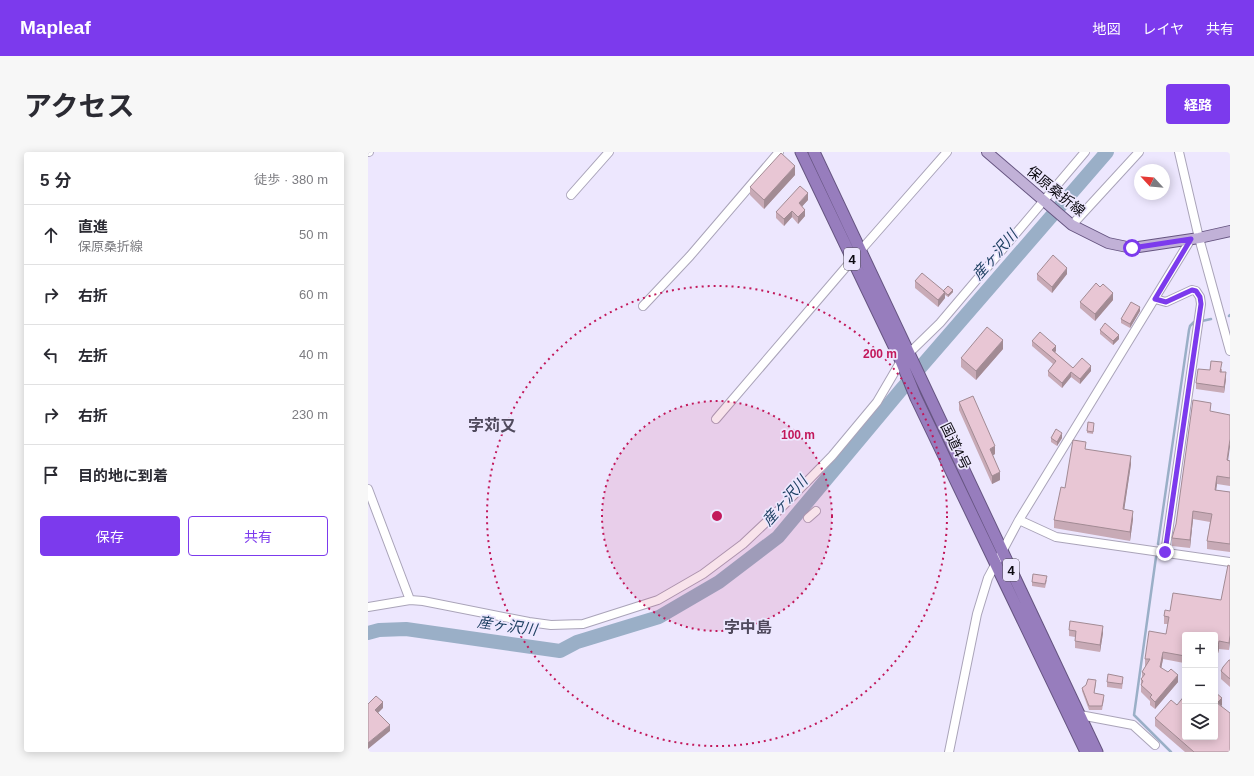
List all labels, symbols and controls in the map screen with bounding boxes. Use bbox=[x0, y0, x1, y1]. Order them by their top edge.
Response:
text: Mapleaf bbox=[20, 17, 91, 38]
text: 地図 bbox=[1092, 21, 1120, 37]
text: レイヤ bbox=[1142, 21, 1184, 37]
text: 共有 bbox=[1206, 21, 1234, 37]
button: 経路 bbox=[1166, 84, 1230, 124]
text: アクセス bbox=[24, 91, 135, 122]
street label: 保原桑折線 bbox=[1024, 163, 1088, 219]
north arrow bbox=[1134, 164, 1170, 200]
text: 5 分 bbox=[40, 171, 71, 190]
text: 徒歩 · 380 m bbox=[254, 172, 328, 187]
text: 直進 bbox=[78, 218, 108, 235]
icon: ahead bbox=[40, 224, 62, 246]
water label: 産ヶ沢川 bbox=[969, 225, 1022, 283]
text: 50 m bbox=[299, 227, 328, 242]
text: 保原桑折線 bbox=[78, 239, 143, 254]
route start bbox=[1123, 239, 1141, 257]
road number: 4 bbox=[844, 248, 860, 270]
icon: right bbox=[40, 284, 62, 306]
text: 右折 bbox=[78, 287, 108, 304]
text: 60 m bbox=[299, 287, 328, 302]
icon: left bbox=[40, 344, 62, 366]
text: 左折 bbox=[78, 347, 108, 364]
text: 40 m bbox=[299, 347, 328, 362]
text: 200 m bbox=[863, 347, 897, 361]
icon: right bbox=[40, 404, 62, 426]
text: 右折 bbox=[78, 407, 108, 424]
text: 230 m bbox=[292, 407, 328, 422]
district label: 字苅又 bbox=[468, 417, 516, 434]
street label: 国道4号 bbox=[938, 420, 974, 472]
text: 100 m bbox=[781, 428, 815, 442]
icon: arrive bbox=[40, 464, 62, 486]
text: 目的地に到着 bbox=[78, 467, 168, 484]
water label: 産ヶ沢川 bbox=[759, 471, 812, 529]
centre of rings bbox=[710, 509, 724, 523]
button: 保存 bbox=[40, 516, 180, 556]
button: 共有 bbox=[188, 516, 328, 556]
route end bbox=[1156, 543, 1174, 561]
road number: 4 bbox=[1003, 559, 1019, 581]
water label: 産ヶ沢川 bbox=[476, 613, 540, 638]
district label: 字中島 bbox=[724, 619, 772, 636]
map controls bbox=[1182, 632, 1218, 740]
button: + bbox=[1182, 632, 1218, 668]
button: − bbox=[1182, 668, 1218, 704]
button: layers bbox=[1182, 704, 1218, 740]

